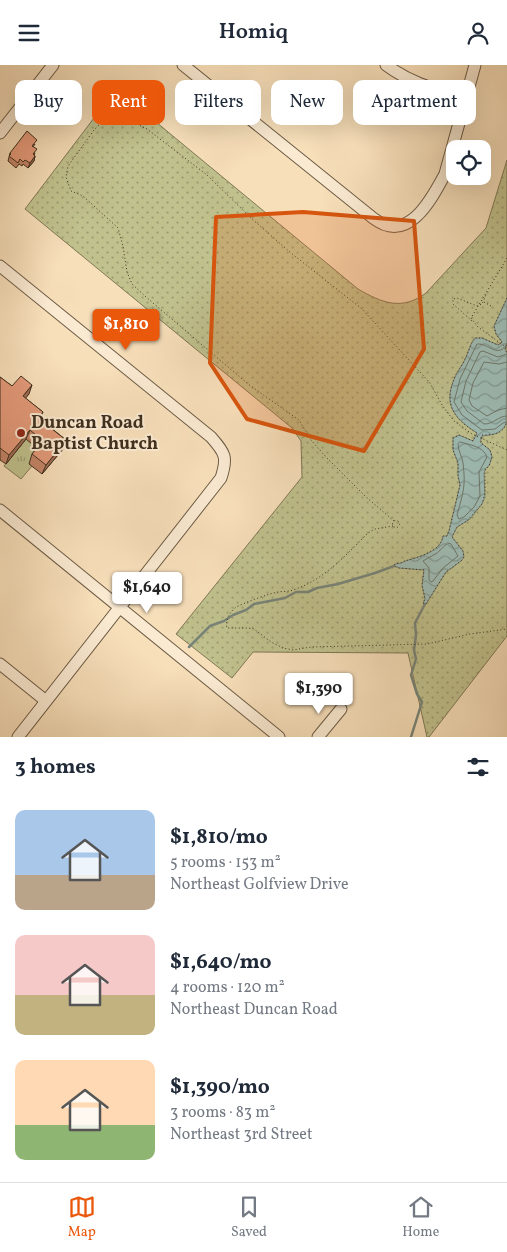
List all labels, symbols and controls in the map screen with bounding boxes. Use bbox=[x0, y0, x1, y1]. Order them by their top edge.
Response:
text: Homiq bbox=[219, 17, 288, 48]
icon: menu bbox=[15, 19, 43, 47]
icon: person bbox=[464, 19, 492, 47]
chip: Buy bbox=[15, 80, 82, 125]
chip: Rent bbox=[92, 80, 165, 125]
chip: Filters bbox=[175, 80, 261, 125]
chip: New bbox=[271, 80, 343, 125]
chip: Apartment bbox=[353, 80, 476, 125]
map controls bbox=[446, 140, 491, 185]
button: locate bbox=[446, 140, 491, 185]
pin: $1,810 bbox=[85, 309, 167, 351]
text: $1,810 bbox=[104, 314, 149, 336]
place label: Duncan Road Baptist Church bbox=[31, 411, 159, 457]
marker: Duncan Road Baptist Church bbox=[15, 427, 27, 439]
pin: $1,640 bbox=[106, 571, 188, 614]
text: $1,640 bbox=[123, 577, 171, 599]
pin: $1,390 bbox=[278, 673, 360, 715]
text: $1,390 bbox=[296, 678, 342, 700]
text: 3 homes bbox=[15, 753, 96, 782]
icon: filters bbox=[464, 753, 492, 781]
text: $1,810/mo bbox=[170, 823, 268, 852]
icon: home bbox=[55, 830, 115, 890]
text: 5 rooms · 153 m² bbox=[170, 852, 281, 874]
text: Northeast Golfview Drive bbox=[170, 874, 349, 896]
text: $1,640/mo bbox=[170, 948, 271, 977]
icon: home bbox=[55, 955, 115, 1015]
text: 4 rooms · 120 m² bbox=[170, 977, 285, 999]
text: Northeast Duncan Road bbox=[170, 999, 338, 1021]
text: $1,390/mo bbox=[170, 1073, 270, 1102]
icon: home bbox=[55, 1080, 115, 1140]
text: 3 rooms · 83 m² bbox=[170, 1102, 275, 1124]
text: Northeast 3rd Street bbox=[170, 1124, 313, 1146]
tab: Map bbox=[68, 1193, 96, 1242]
tab: Saved bbox=[231, 1193, 267, 1242]
tab: Home bbox=[402, 1193, 439, 1242]

